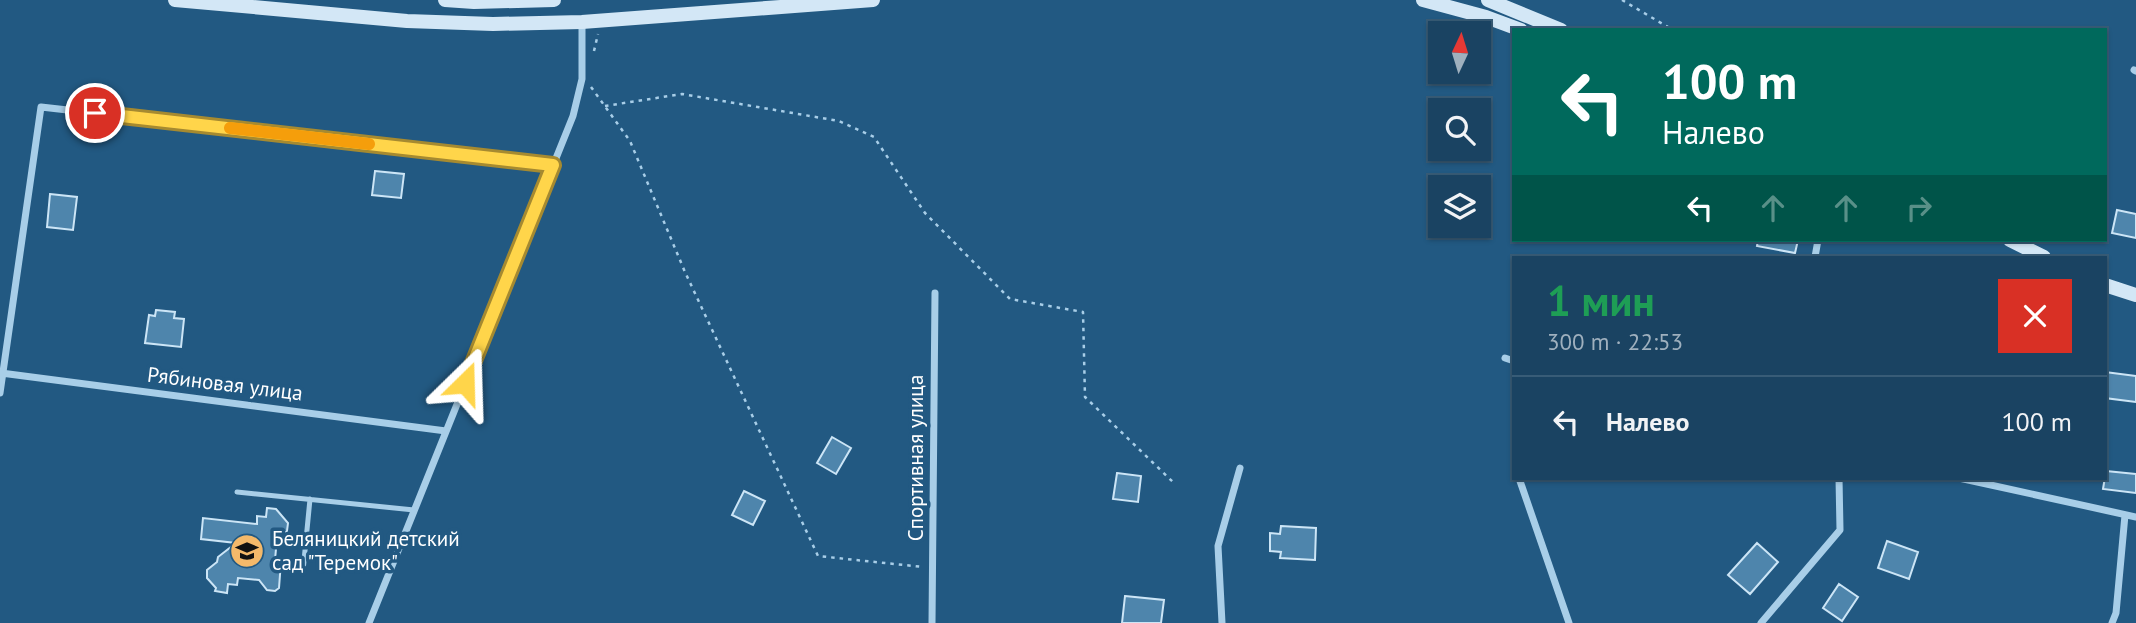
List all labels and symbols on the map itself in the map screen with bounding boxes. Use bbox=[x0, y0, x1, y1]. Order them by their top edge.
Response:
north arrow bbox=[1428, 21, 1491, 84]
pin bbox=[65, 83, 125, 143]
position arrow bbox=[428, 346, 502, 420]
street label: Рябиновая улица bbox=[146, 361, 304, 406]
street label: Спортивная улица bbox=[902, 375, 929, 541]
place label: Беляницкий детский сад "Теремок" bbox=[272, 525, 460, 576]
school or university icon: Беляницкий детский сад "Теремок" bbox=[228, 532, 266, 570]

